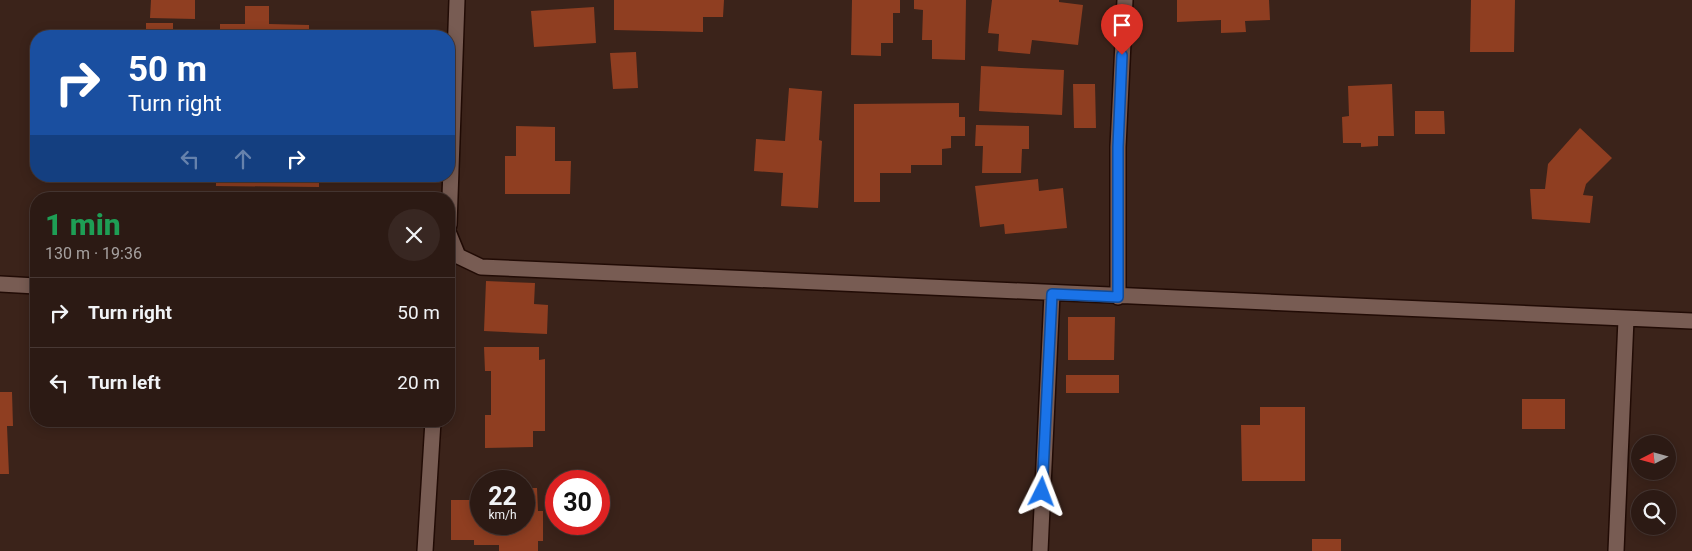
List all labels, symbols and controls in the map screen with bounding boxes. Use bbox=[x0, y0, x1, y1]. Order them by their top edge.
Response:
pin bbox=[1101, 4, 1143, 55]
icon: arrive bbox=[1108, 11, 1136, 39]
text: 50 m bbox=[128, 49, 207, 90]
icon: right bbox=[45, 50, 110, 115]
text: Turn right bbox=[128, 91, 222, 116]
icon: left bbox=[176, 145, 204, 173]
icon: ahead bbox=[229, 145, 257, 173]
icon: right bbox=[282, 145, 310, 173]
text: 1 min bbox=[45, 207, 121, 242]
button: close bbox=[388, 209, 440, 261]
text: 130 m · 19:36 bbox=[45, 244, 142, 263]
icon: right bbox=[45, 299, 73, 327]
text: Turn right bbox=[88, 301, 172, 324]
text: 50 m bbox=[397, 301, 440, 324]
icon: left bbox=[45, 369, 73, 397]
text: Turn left bbox=[88, 371, 161, 394]
text: 20 m bbox=[397, 371, 440, 394]
north arrow bbox=[1631, 435, 1676, 480]
map controls bbox=[1631, 435, 1676, 535]
position arrow bbox=[1015, 465, 1067, 517]
speed limit sign: 30 bbox=[545, 470, 610, 535]
text: 22 bbox=[488, 482, 517, 511]
button: search bbox=[1631, 490, 1676, 535]
text: km/h bbox=[488, 508, 517, 522]

